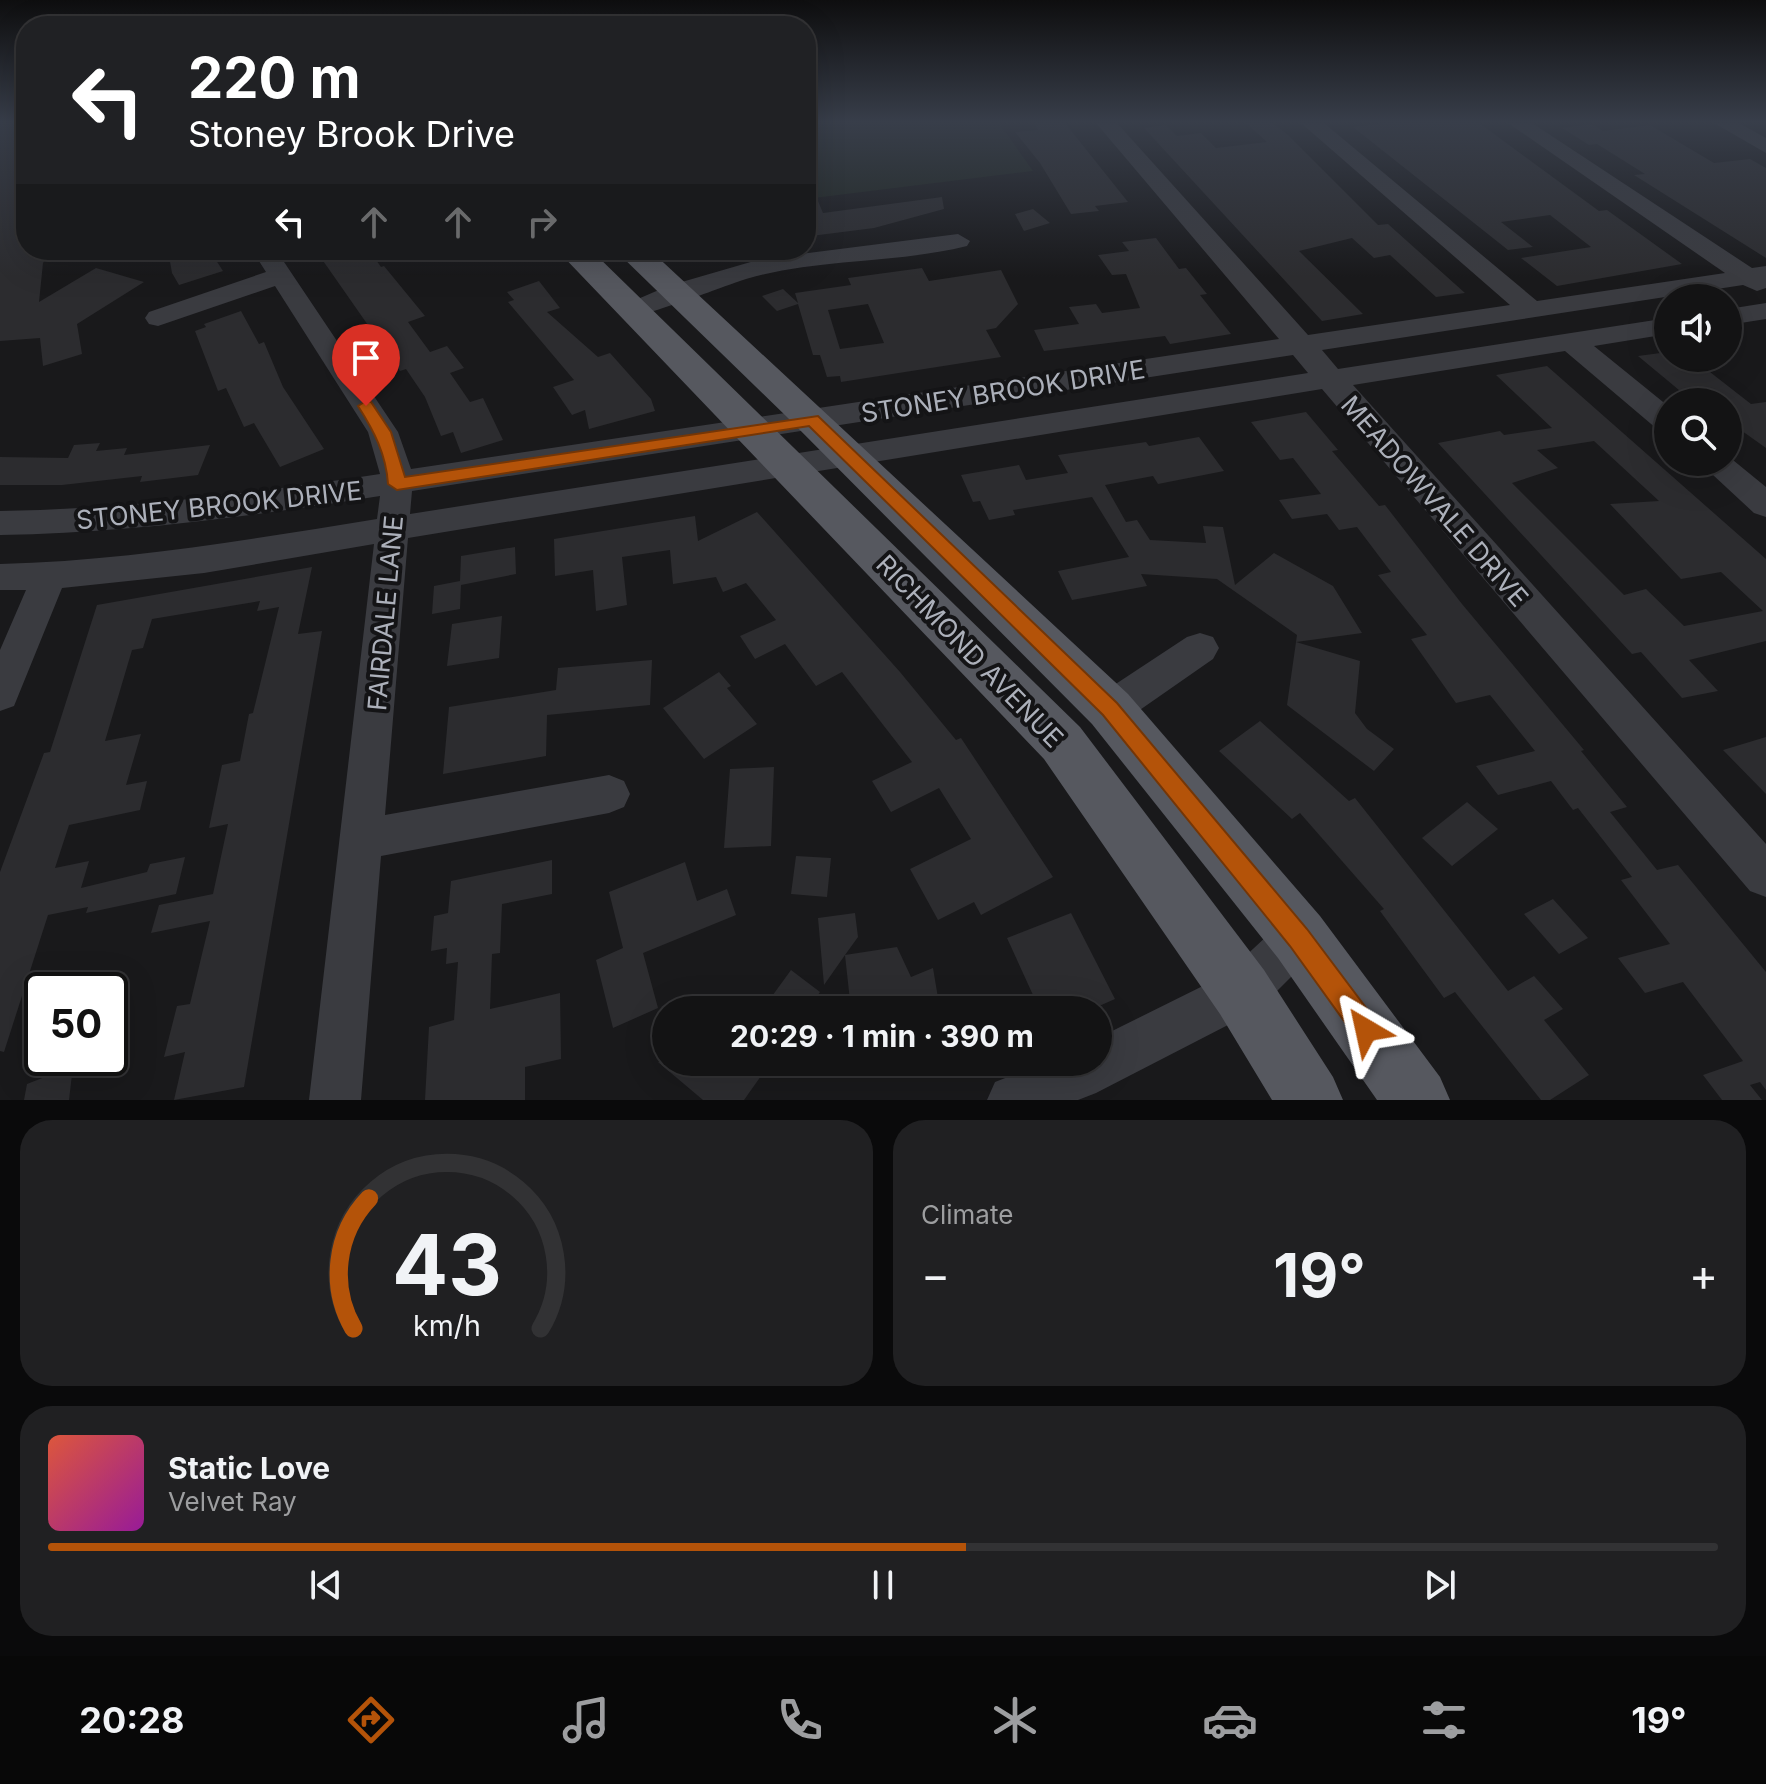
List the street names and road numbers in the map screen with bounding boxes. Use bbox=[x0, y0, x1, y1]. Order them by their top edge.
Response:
street label: STONEY BROOK DRIVE bbox=[859, 353, 1147, 429]
street label: MEADOWVALE DRIVE bbox=[1335, 389, 1535, 613]
street label: STONEY BROOK DRIVE bbox=[75, 475, 363, 535]
street label: FAIRDALE LANE bbox=[361, 514, 409, 712]
street label: RICHMOND AVENUE bbox=[870, 548, 1070, 754]

